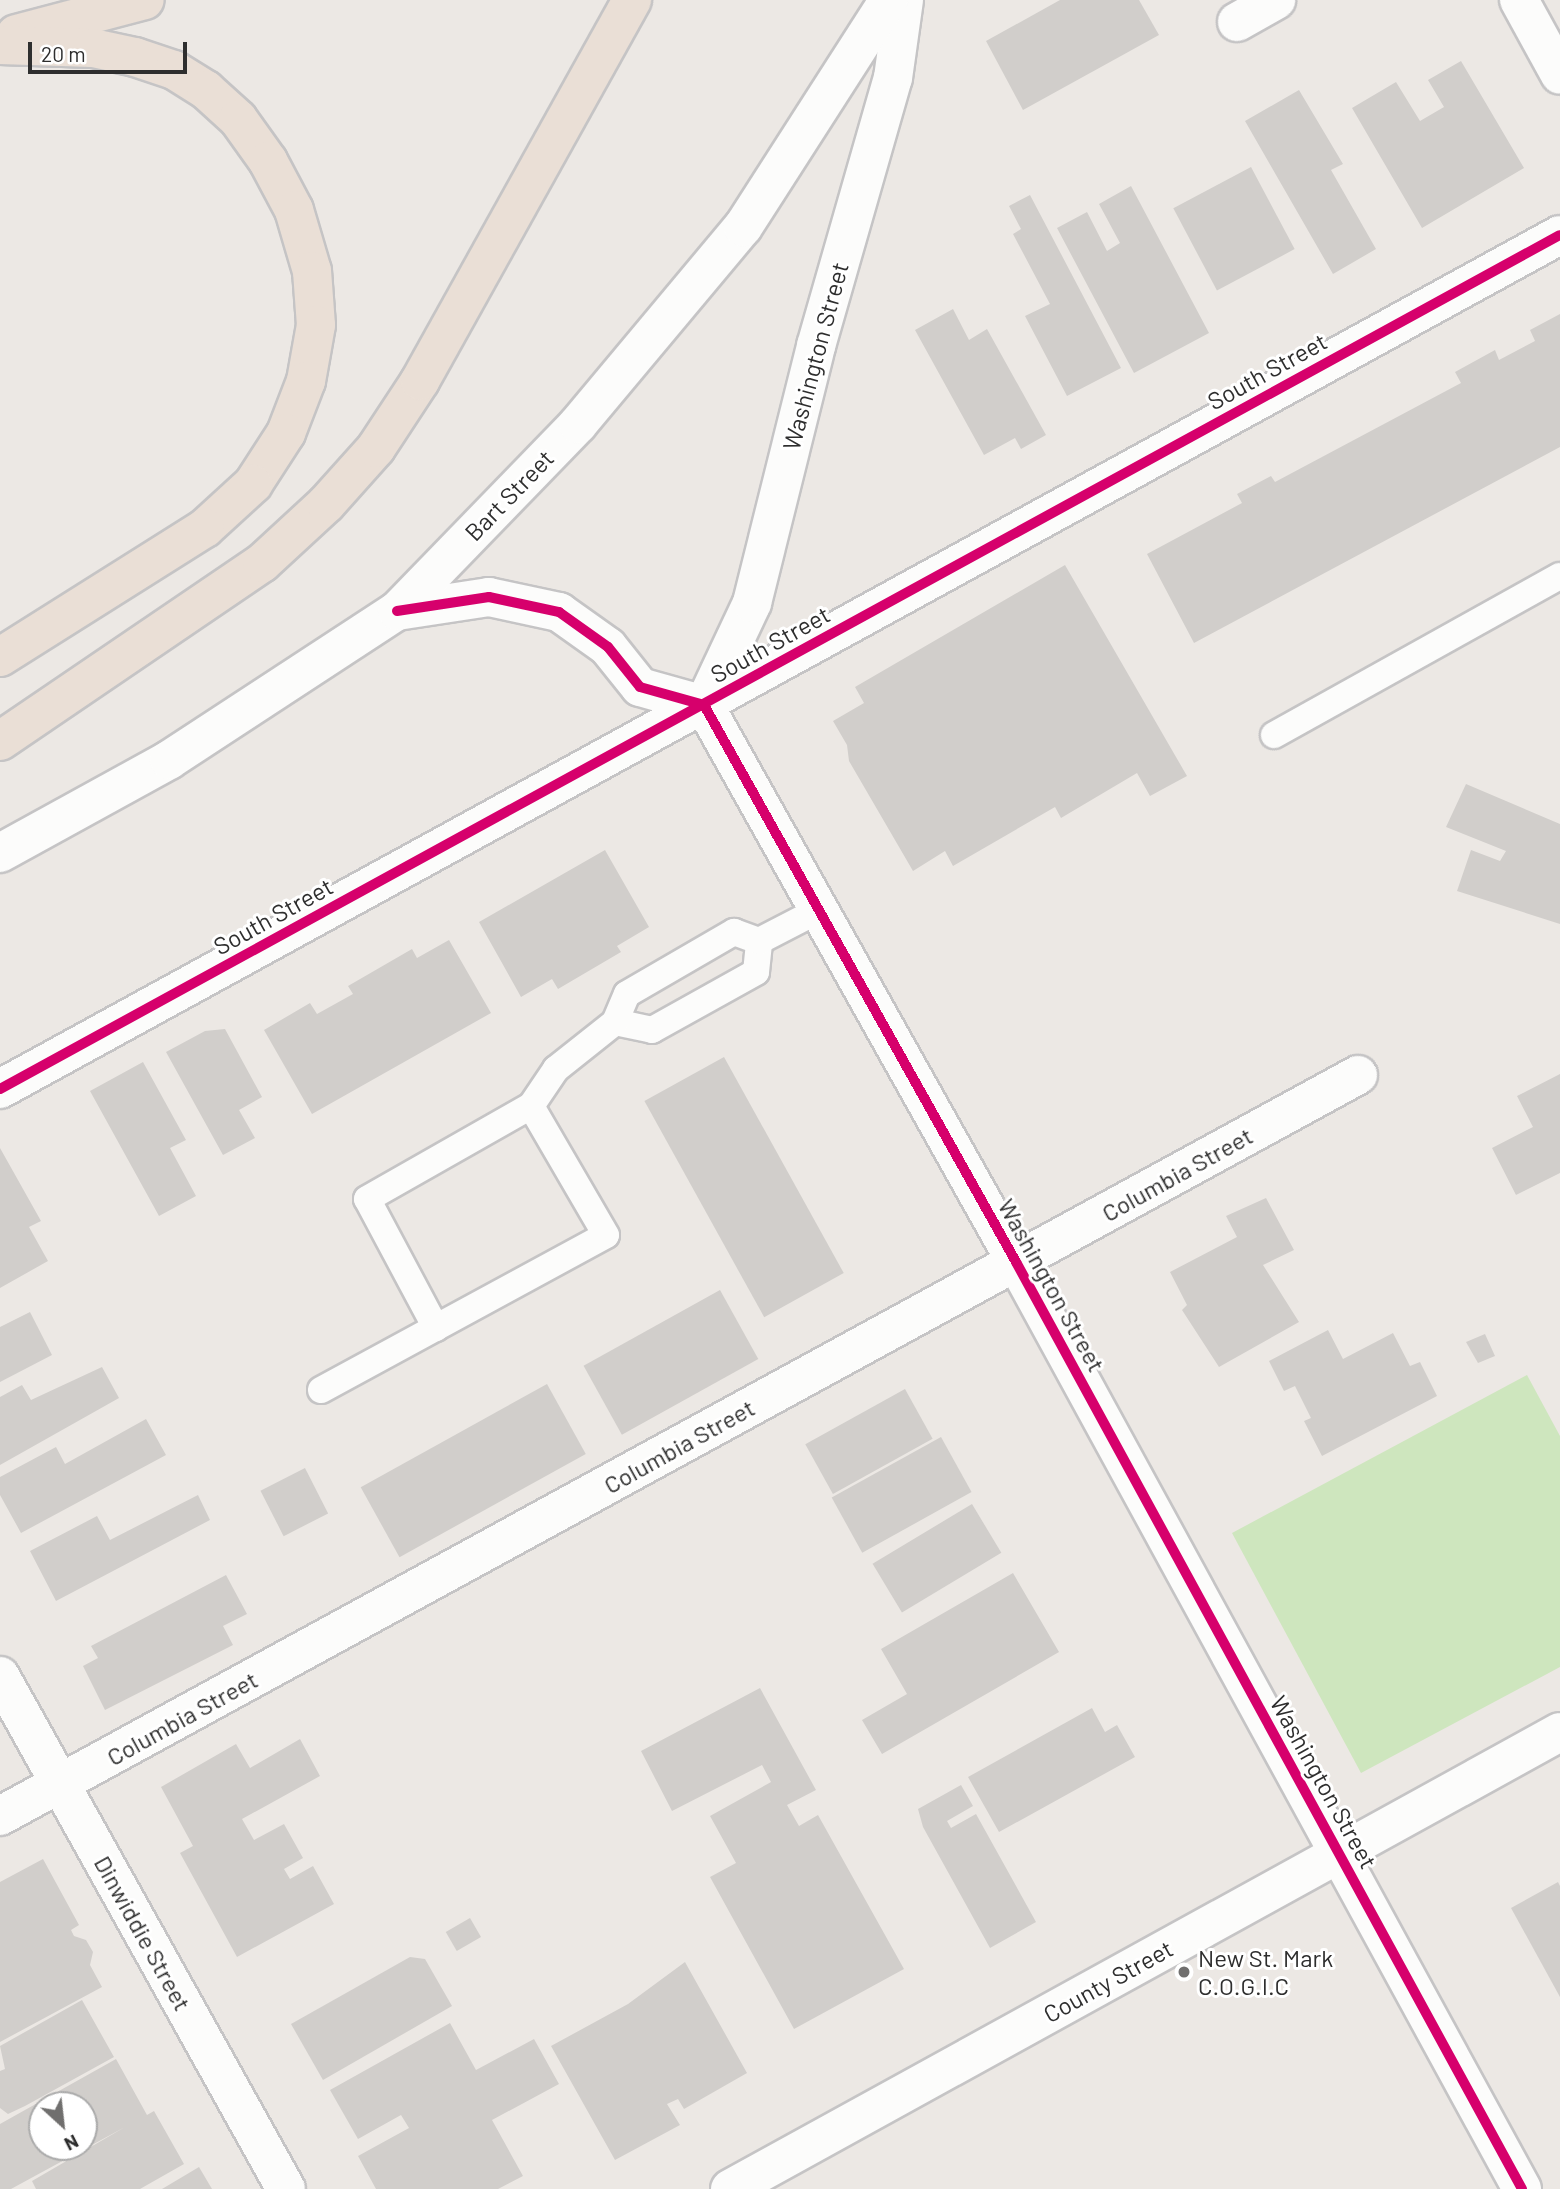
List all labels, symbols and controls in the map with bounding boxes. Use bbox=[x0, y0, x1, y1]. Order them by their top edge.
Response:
scale bar bbox=[32, 28, 191, 72]
text: 20 m bbox=[41, 41, 86, 66]
street label: Washington Street bbox=[776, 259, 854, 453]
street label: South Street bbox=[1202, 326, 1332, 416]
street label: Bart Street bbox=[459, 444, 559, 546]
street label: South Street bbox=[705, 599, 835, 689]
street label: South Street bbox=[208, 871, 338, 961]
street label: Columbia Street bbox=[1097, 1121, 1257, 1227]
street label: Washington Street bbox=[993, 1193, 1111, 1377]
street label: Columbia Street bbox=[599, 1393, 759, 1499]
street label: Columbia Street bbox=[102, 1665, 262, 1771]
street label: Washington Street bbox=[1265, 1690, 1383, 1874]
street label: Dinwiddie Street bbox=[89, 1851, 197, 2015]
street label: County Street bbox=[1038, 1934, 1178, 2028]
place label: New St. Mark C.O.G.I.C bbox=[1198, 1944, 1333, 2000]
marker: New St. Mark C.O.G.I.C bbox=[1176, 1964, 1192, 1980]
north arrow bbox=[28, 2091, 98, 2161]
text: N bbox=[61, 2130, 83, 2156]

